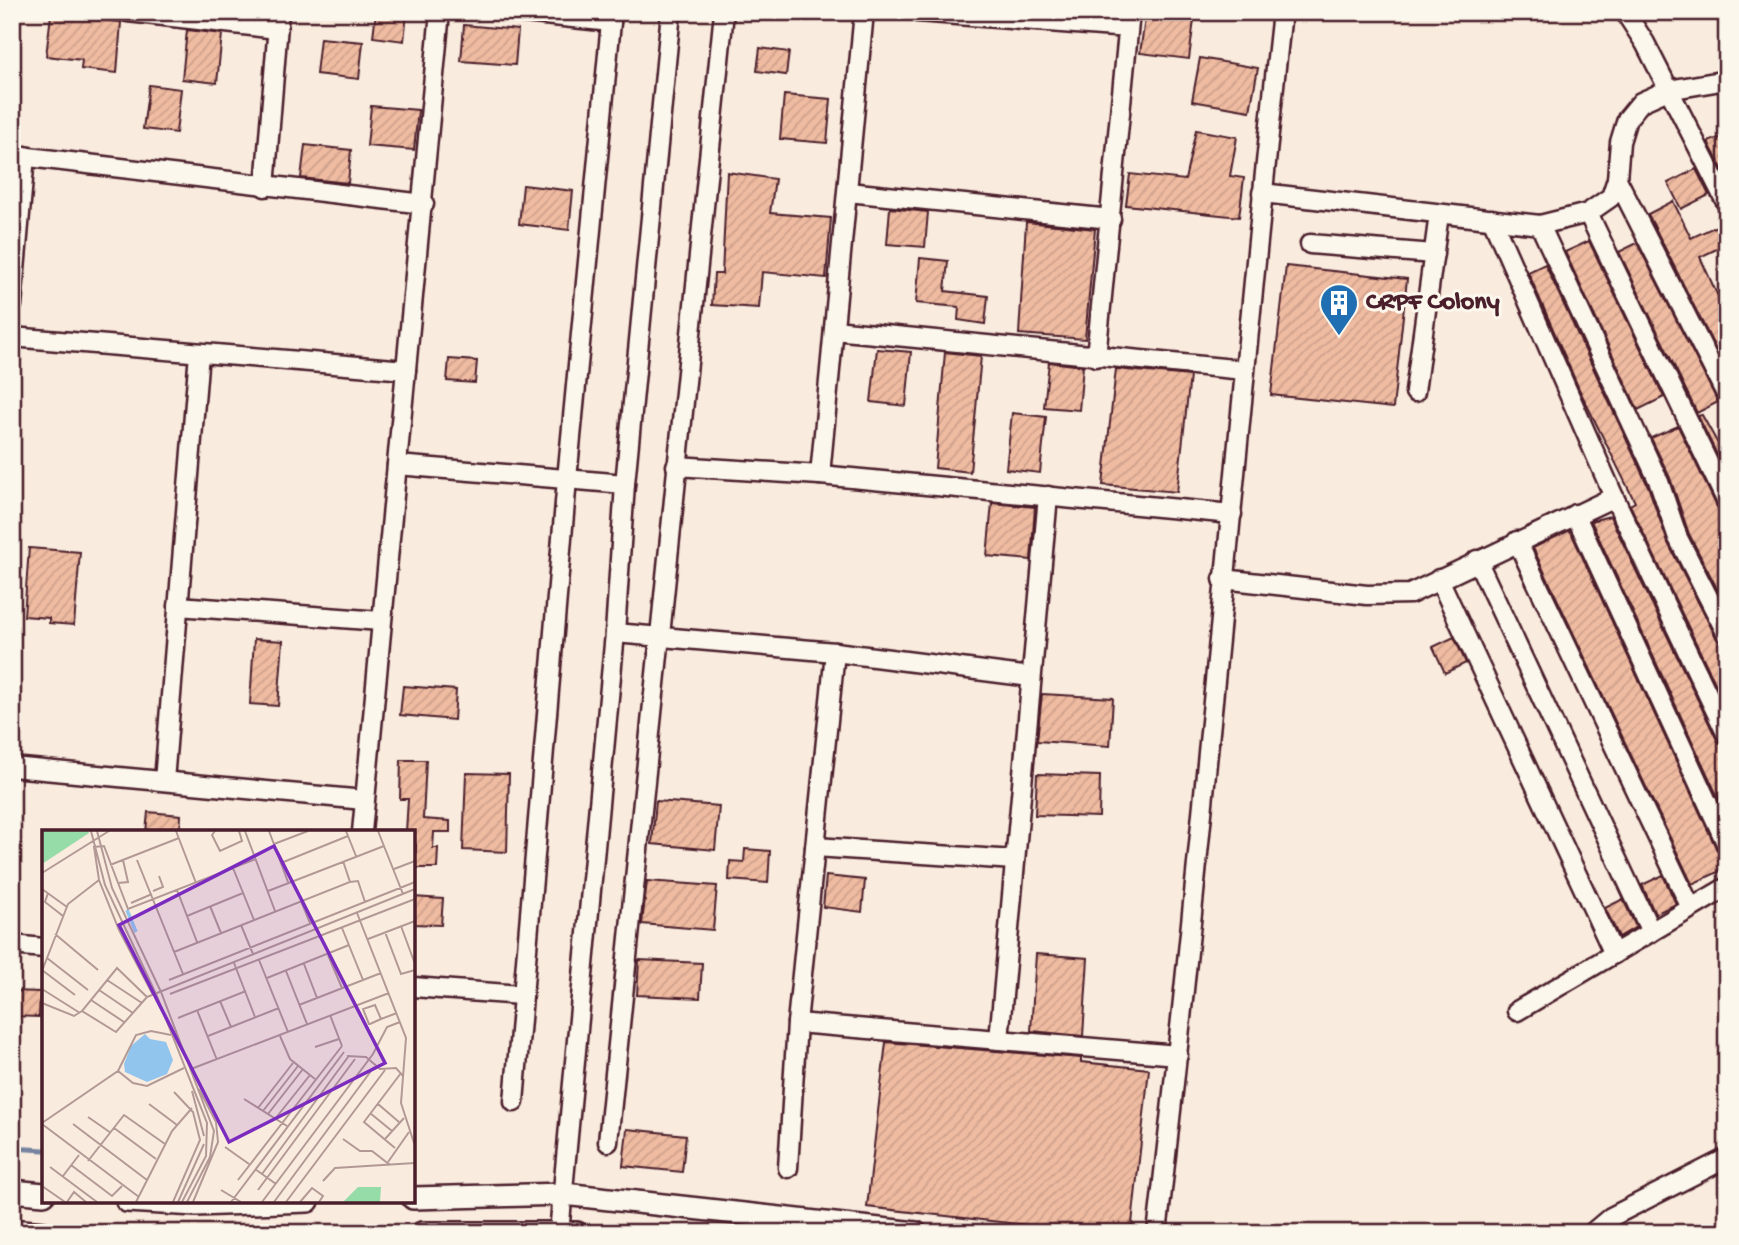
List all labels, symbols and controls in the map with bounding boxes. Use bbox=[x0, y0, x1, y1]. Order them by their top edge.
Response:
building icon: CRPF Colony bbox=[1318, 282, 1360, 337]
place label: CRPF Colony bbox=[1366, 288, 1500, 319]
inset map bbox=[42, 830, 415, 1203]

